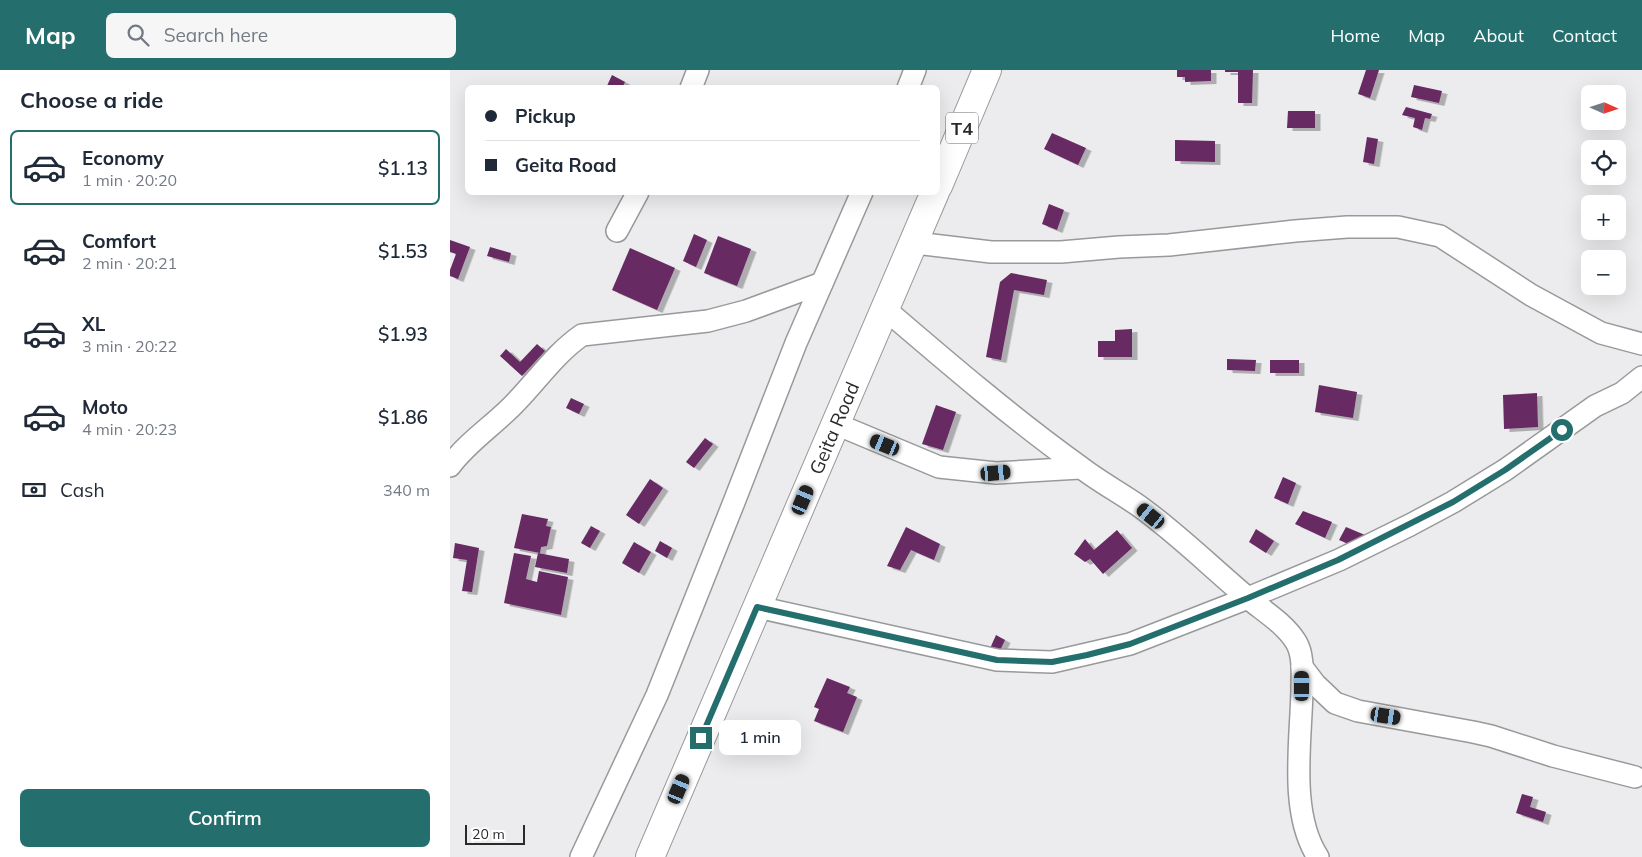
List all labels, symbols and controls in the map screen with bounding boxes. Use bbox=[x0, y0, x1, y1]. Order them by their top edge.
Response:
search box bbox=[106, 13, 456, 58]
text: Map bbox=[25, 20, 76, 50]
icon: search bbox=[124, 21, 152, 49]
text: Search here bbox=[164, 23, 268, 47]
text: Home bbox=[1330, 24, 1380, 47]
text: Map bbox=[1408, 24, 1445, 47]
text: About bbox=[1473, 24, 1524, 47]
text: Contact bbox=[1552, 24, 1617, 47]
north arrow bbox=[1581, 85, 1626, 130]
map controls bbox=[1581, 85, 1626, 295]
text: Choose a ride bbox=[20, 86, 163, 114]
text: Pickup bbox=[515, 104, 576, 128]
road number: T4 bbox=[946, 112, 978, 144]
button: locate bbox=[1581, 140, 1626, 185]
icon: car bbox=[22, 145, 67, 190]
text: Economy bbox=[82, 146, 164, 170]
text: Geita Road bbox=[515, 153, 617, 177]
text: $1.13 bbox=[378, 156, 428, 180]
text: 1 min · 20:20 bbox=[82, 170, 177, 190]
button: + bbox=[1581, 195, 1626, 240]
icon: car bbox=[22, 228, 67, 273]
text: Comfort bbox=[82, 229, 156, 253]
text: $1.53 bbox=[378, 239, 428, 263]
button: − bbox=[1581, 250, 1626, 295]
text: 2 min · 20:21 bbox=[82, 253, 177, 273]
icon: car bbox=[22, 311, 67, 356]
text: XL bbox=[82, 312, 105, 336]
text: $1.93 bbox=[378, 322, 428, 346]
text: 3 min · 20:22 bbox=[82, 336, 177, 356]
street label: Geita Road bbox=[804, 378, 864, 478]
icon: car bbox=[22, 394, 67, 439]
text: Moto bbox=[82, 395, 128, 419]
text: $1.86 bbox=[378, 405, 428, 429]
text: 4 min · 20:23 bbox=[82, 419, 177, 439]
route start bbox=[1551, 419, 1573, 441]
car bbox=[868, 432, 901, 458]
car bbox=[980, 464, 1011, 482]
icon: cash bbox=[20, 476, 48, 504]
text: Cash bbox=[60, 478, 105, 502]
text: 340 m bbox=[383, 480, 430, 500]
car bbox=[790, 483, 815, 517]
car bbox=[1134, 501, 1167, 531]
car bbox=[1294, 671, 1309, 701]
car bbox=[1370, 706, 1401, 726]
callout: 1 min bbox=[718, 720, 801, 756]
route end bbox=[690, 727, 712, 749]
text: 1 min bbox=[739, 727, 781, 747]
car bbox=[666, 772, 691, 806]
button: Confirm bbox=[20, 789, 430, 847]
scale bar bbox=[465, 822, 525, 845]
text: 20 m bbox=[472, 825, 505, 843]

